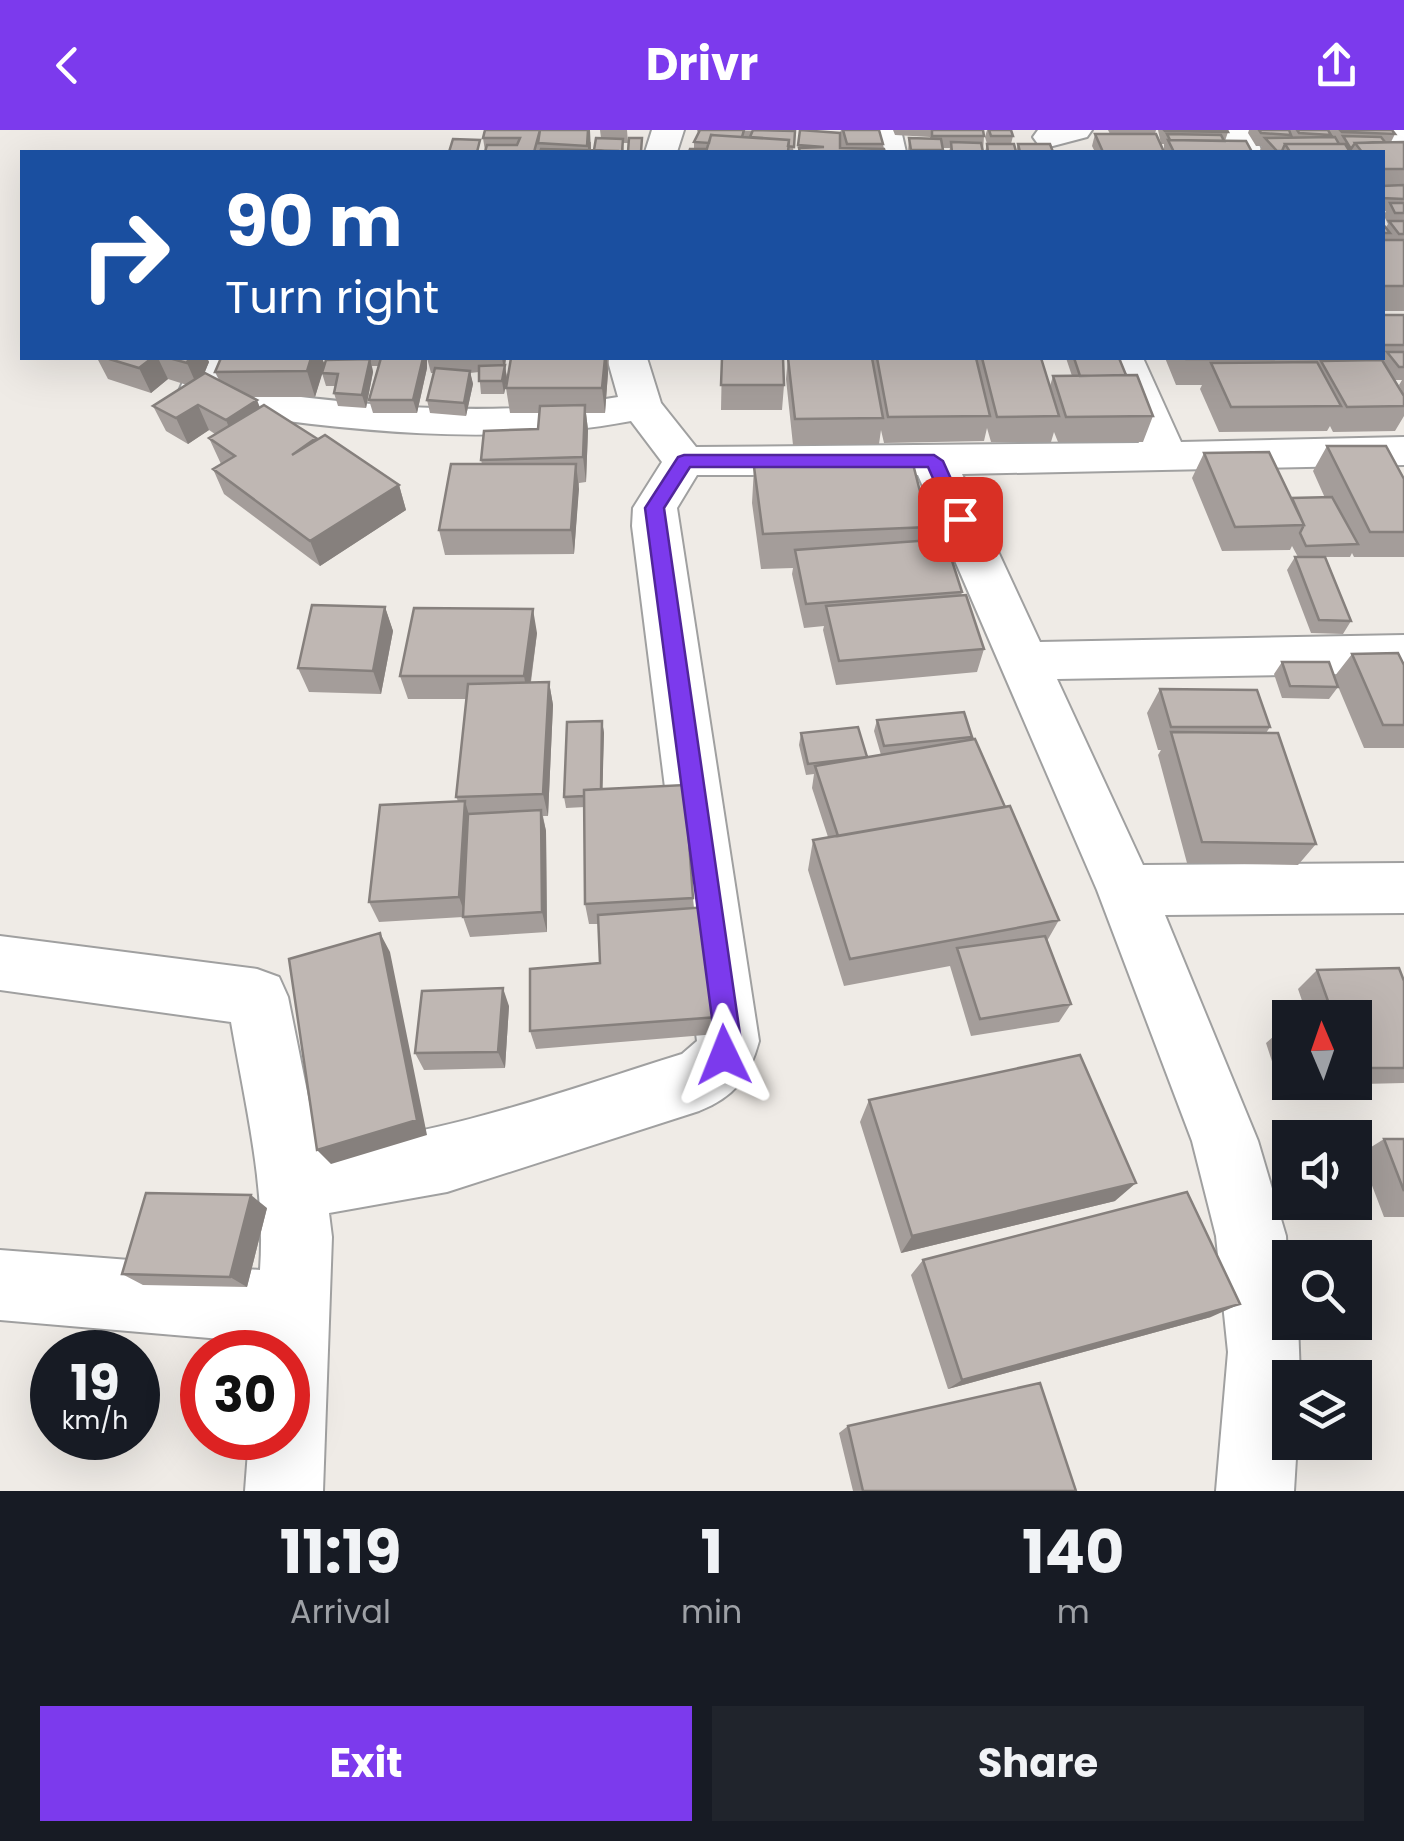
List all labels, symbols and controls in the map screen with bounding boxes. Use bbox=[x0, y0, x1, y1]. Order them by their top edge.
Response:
text: Drivr bbox=[646, 33, 758, 96]
icon: back bbox=[40, 38, 95, 93]
icon: share bbox=[1309, 38, 1364, 93]
text: 90 m bbox=[225, 172, 403, 271]
icon: right bbox=[60, 190, 190, 320]
text: Turn right bbox=[225, 266, 439, 329]
pin bbox=[918, 477, 1003, 562]
icon: arrive bbox=[933, 492, 988, 547]
north arrow bbox=[1272, 1000, 1372, 1100]
map controls bbox=[1272, 1000, 1372, 1460]
position arrow bbox=[672, 1003, 776, 1107]
button: sound bbox=[1272, 1120, 1372, 1220]
button: search bbox=[1272, 1240, 1372, 1340]
speed limit sign: 30 bbox=[180, 1330, 310, 1460]
text: 19 bbox=[70, 1347, 120, 1418]
button: layers bbox=[1272, 1360, 1372, 1460]
text: km/h bbox=[62, 1403, 128, 1438]
text: 11:19 bbox=[280, 1510, 401, 1594]
text: 1 bbox=[700, 1510, 723, 1594]
text: 140 bbox=[1022, 1510, 1124, 1594]
text: Arrival bbox=[290, 1589, 391, 1634]
text: min bbox=[681, 1589, 742, 1634]
text: m bbox=[1057, 1589, 1090, 1634]
button: Exit bbox=[40, 1706, 692, 1821]
button: Share bbox=[712, 1706, 1364, 1821]

